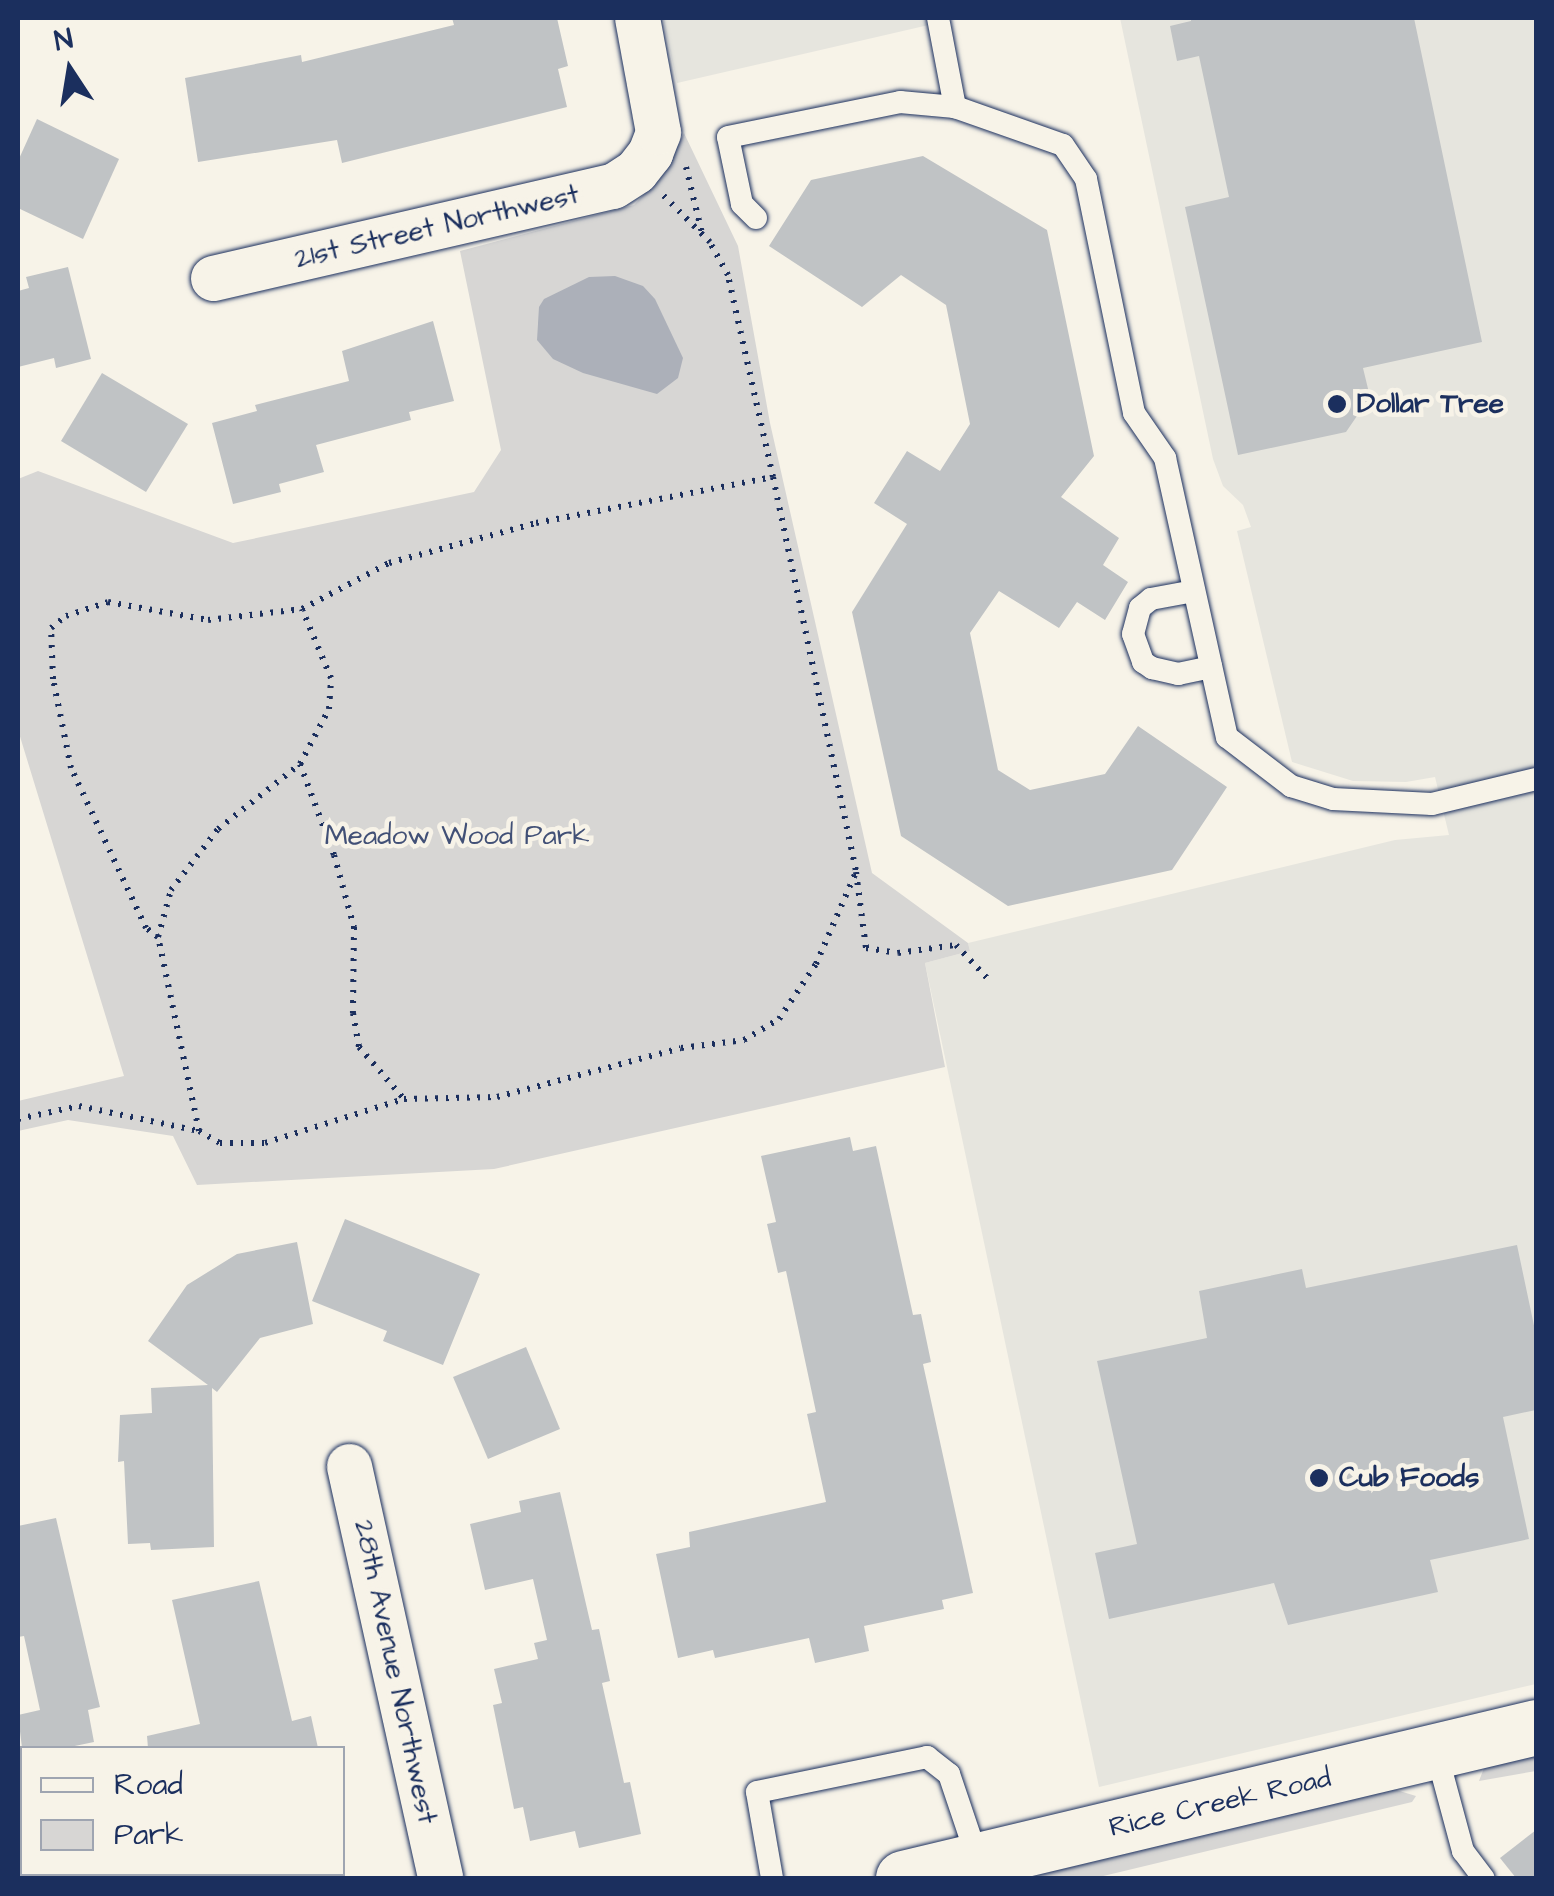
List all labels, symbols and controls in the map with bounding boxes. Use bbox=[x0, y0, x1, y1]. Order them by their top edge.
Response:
text: N bbox=[51, 19, 76, 61]
north arrow bbox=[20, 20, 120, 120]
street label: 21st Street Northwest bbox=[292, 178, 582, 276]
place label: Dollar Tree bbox=[1357, 387, 1504, 421]
marker: Dollar Tree bbox=[1326, 393, 1348, 415]
park label: Meadow Wood Park bbox=[325, 819, 589, 853]
place label: Cub Foods bbox=[1339, 1461, 1479, 1495]
marker: Cub Foods bbox=[1308, 1467, 1330, 1489]
street label: 28th Avenue Northwest bbox=[346, 1517, 444, 1827]
legend bbox=[20, 1746, 345, 1876]
street label: Rice Creek Road bbox=[1106, 1761, 1334, 1845]
text: Road bbox=[114, 1764, 183, 1806]
text: Park bbox=[114, 1814, 183, 1856]

